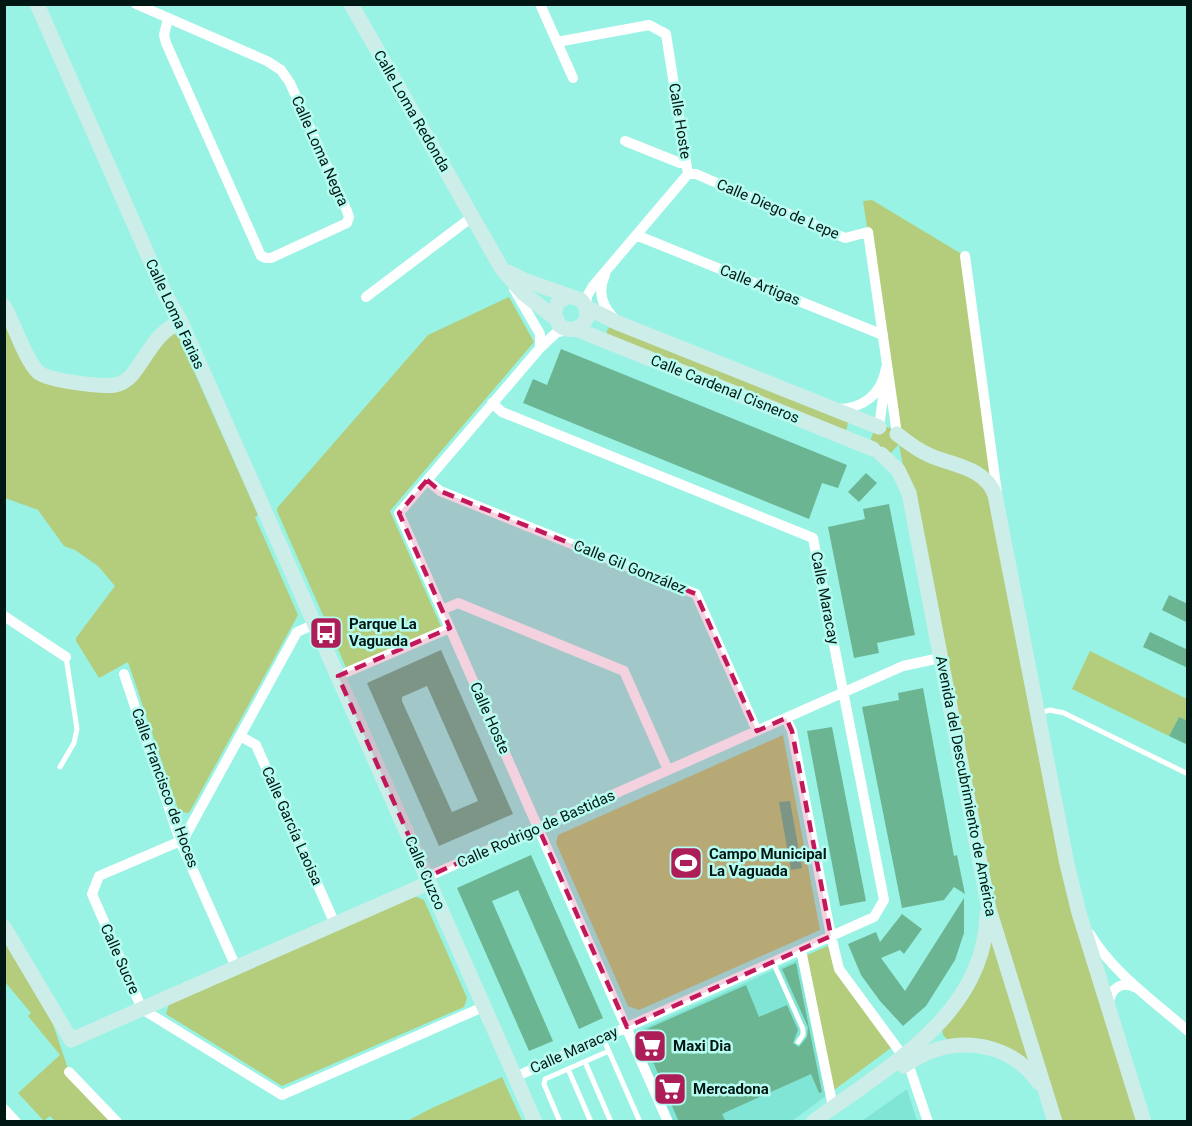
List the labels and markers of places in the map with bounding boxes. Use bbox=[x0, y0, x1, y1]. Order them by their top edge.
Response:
bus stop icon: Parque La Vaguada bbox=[308, 615, 344, 651]
place label: Parque La Vaguada bbox=[349, 615, 417, 650]
sports icon: Campo Municipal La Vaguada bbox=[668, 845, 704, 881]
place label: Campo Municipal La Vaguada bbox=[709, 845, 827, 880]
supermarket icon: Maxi Dia bbox=[632, 1028, 668, 1064]
place label: Maxi Dia bbox=[673, 1037, 731, 1055]
supermarket icon: Mercadona bbox=[652, 1071, 688, 1107]
place label: Mercadona bbox=[693, 1080, 769, 1098]

